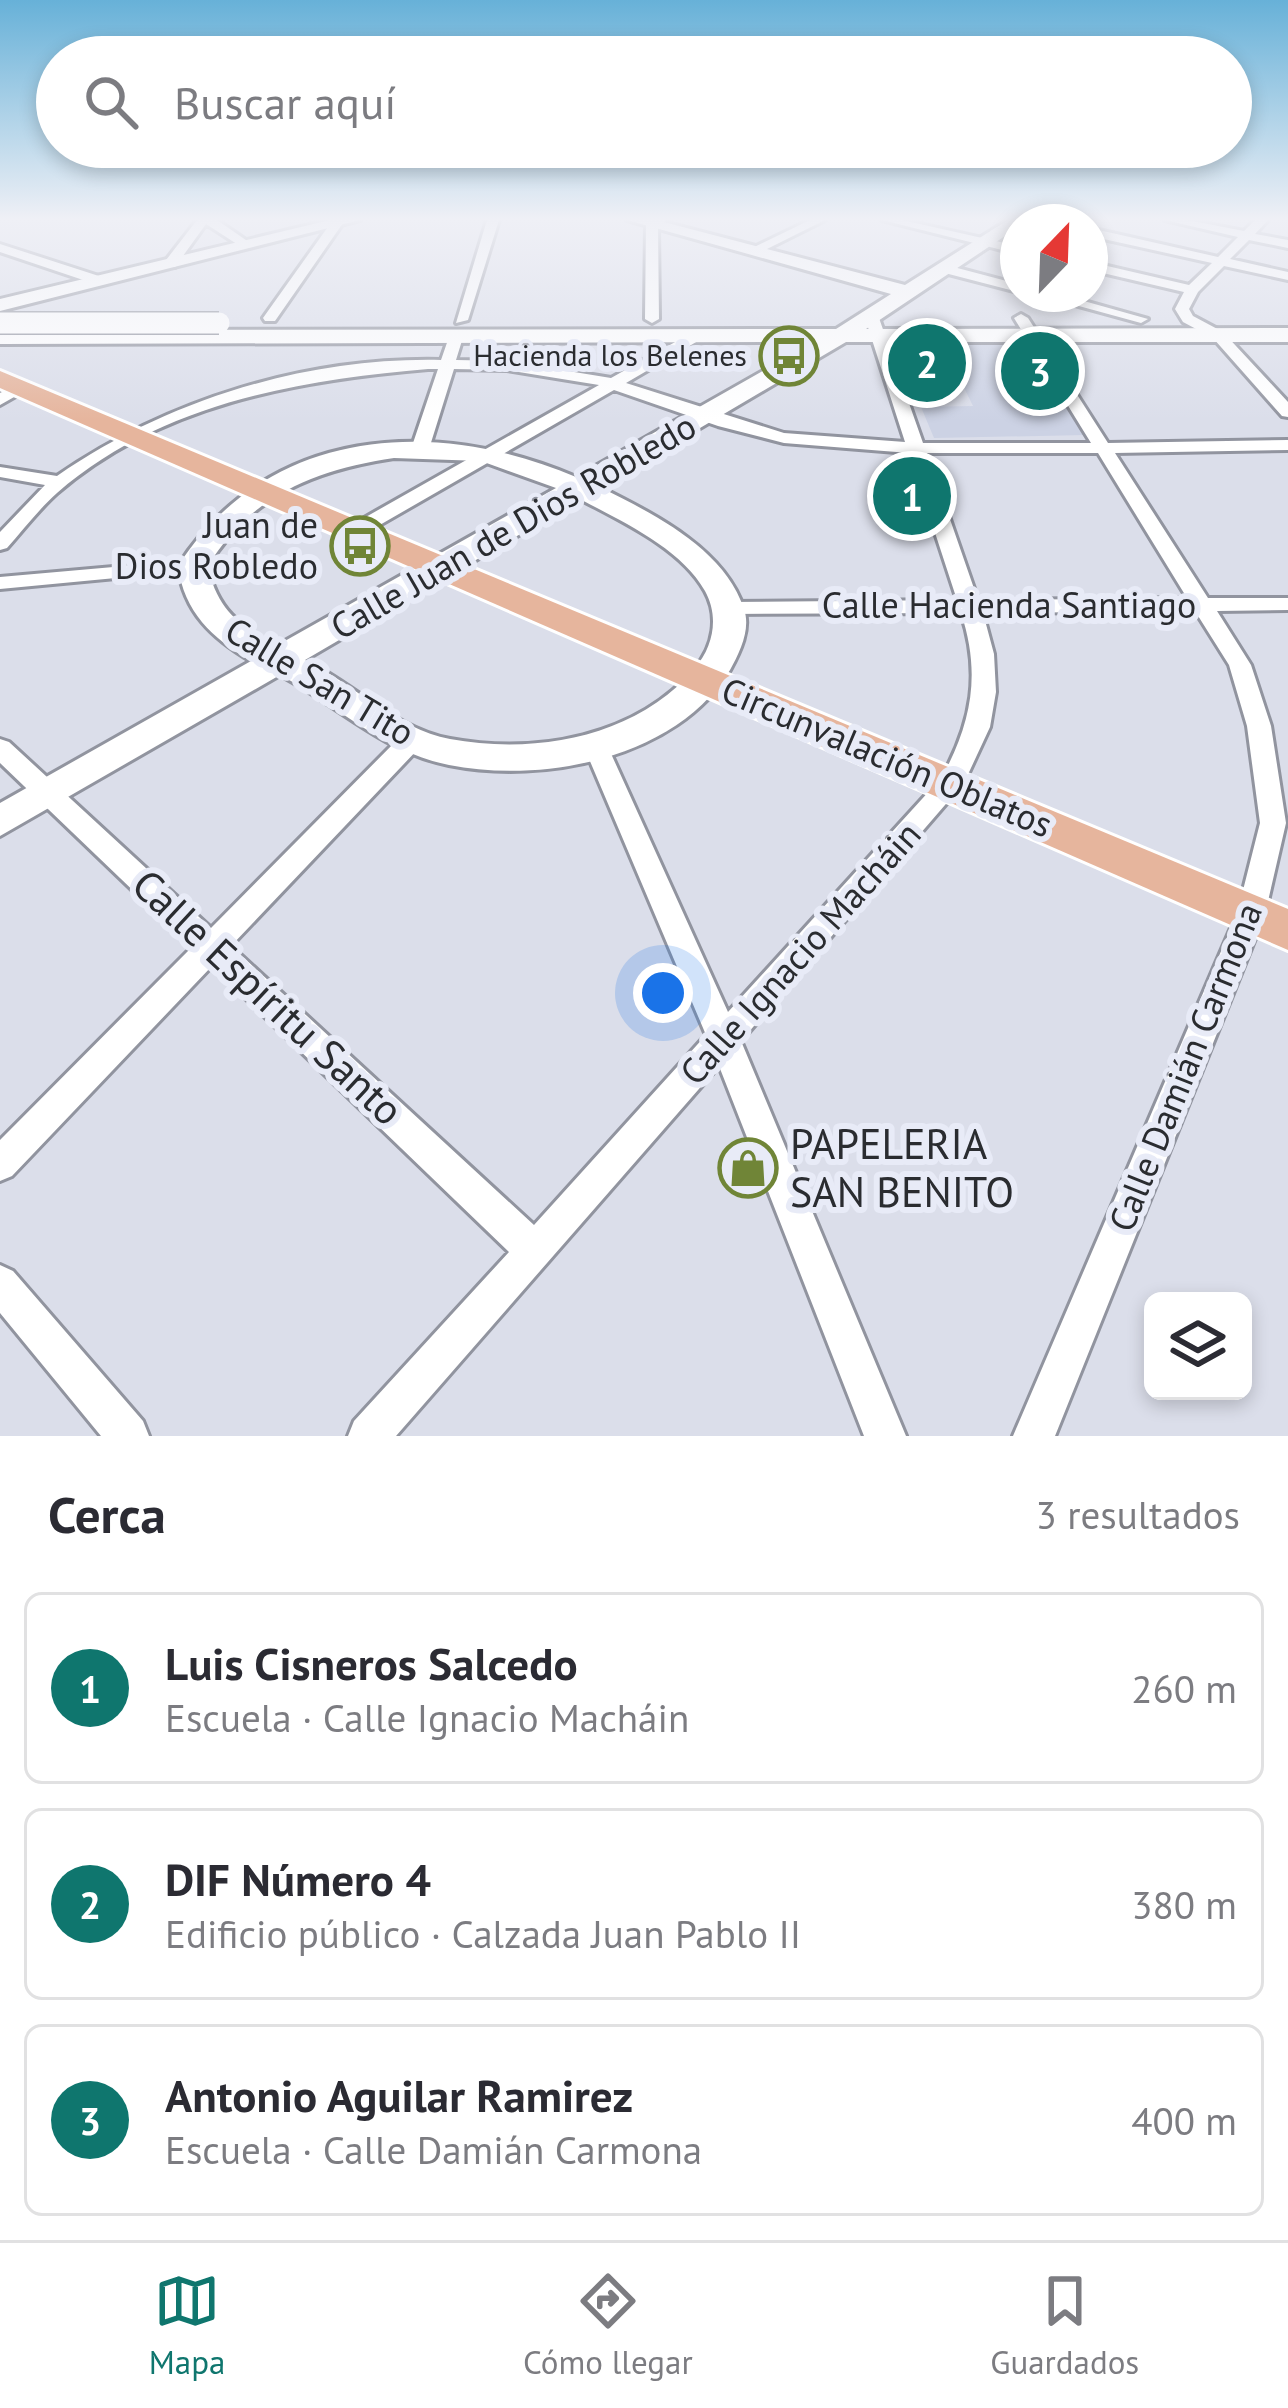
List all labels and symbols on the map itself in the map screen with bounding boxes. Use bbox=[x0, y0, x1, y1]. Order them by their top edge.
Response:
north arrow bbox=[1000, 204, 1108, 312]
pin: 2 bbox=[888, 318, 966, 408]
bus stop icon: Hacienda los Belenes bbox=[758, 325, 820, 387]
pin: 3 bbox=[1001, 326, 1079, 416]
place label: Hacienda los Belenes bbox=[473, 335, 747, 374]
street label: Calle Juan de Dios Robledo bbox=[322, 402, 704, 649]
pin: 1 bbox=[873, 451, 951, 541]
place label: Juan de Dios Robledo bbox=[115, 501, 318, 589]
bus stop icon: Juan de Dios Robledo bbox=[329, 515, 391, 577]
street label: Calle Hacienda Santiago bbox=[822, 581, 1196, 628]
street label: Calle San Tito bbox=[217, 606, 423, 755]
street label: Circunvalación Oblatos bbox=[715, 666, 1060, 847]
street label: Calle Ignacio Macháin bbox=[669, 811, 930, 1094]
street label: Calle Espíritu Santo bbox=[121, 857, 416, 1137]
street label: Calle Damián Carmona bbox=[1097, 896, 1272, 1238]
your location bbox=[633, 963, 693, 1023]
place label: PAPELERIA SAN BENITO bbox=[790, 1116, 1014, 1219]
shop icon: PAPELERIA SAN BENITO bbox=[717, 1137, 779, 1199]

